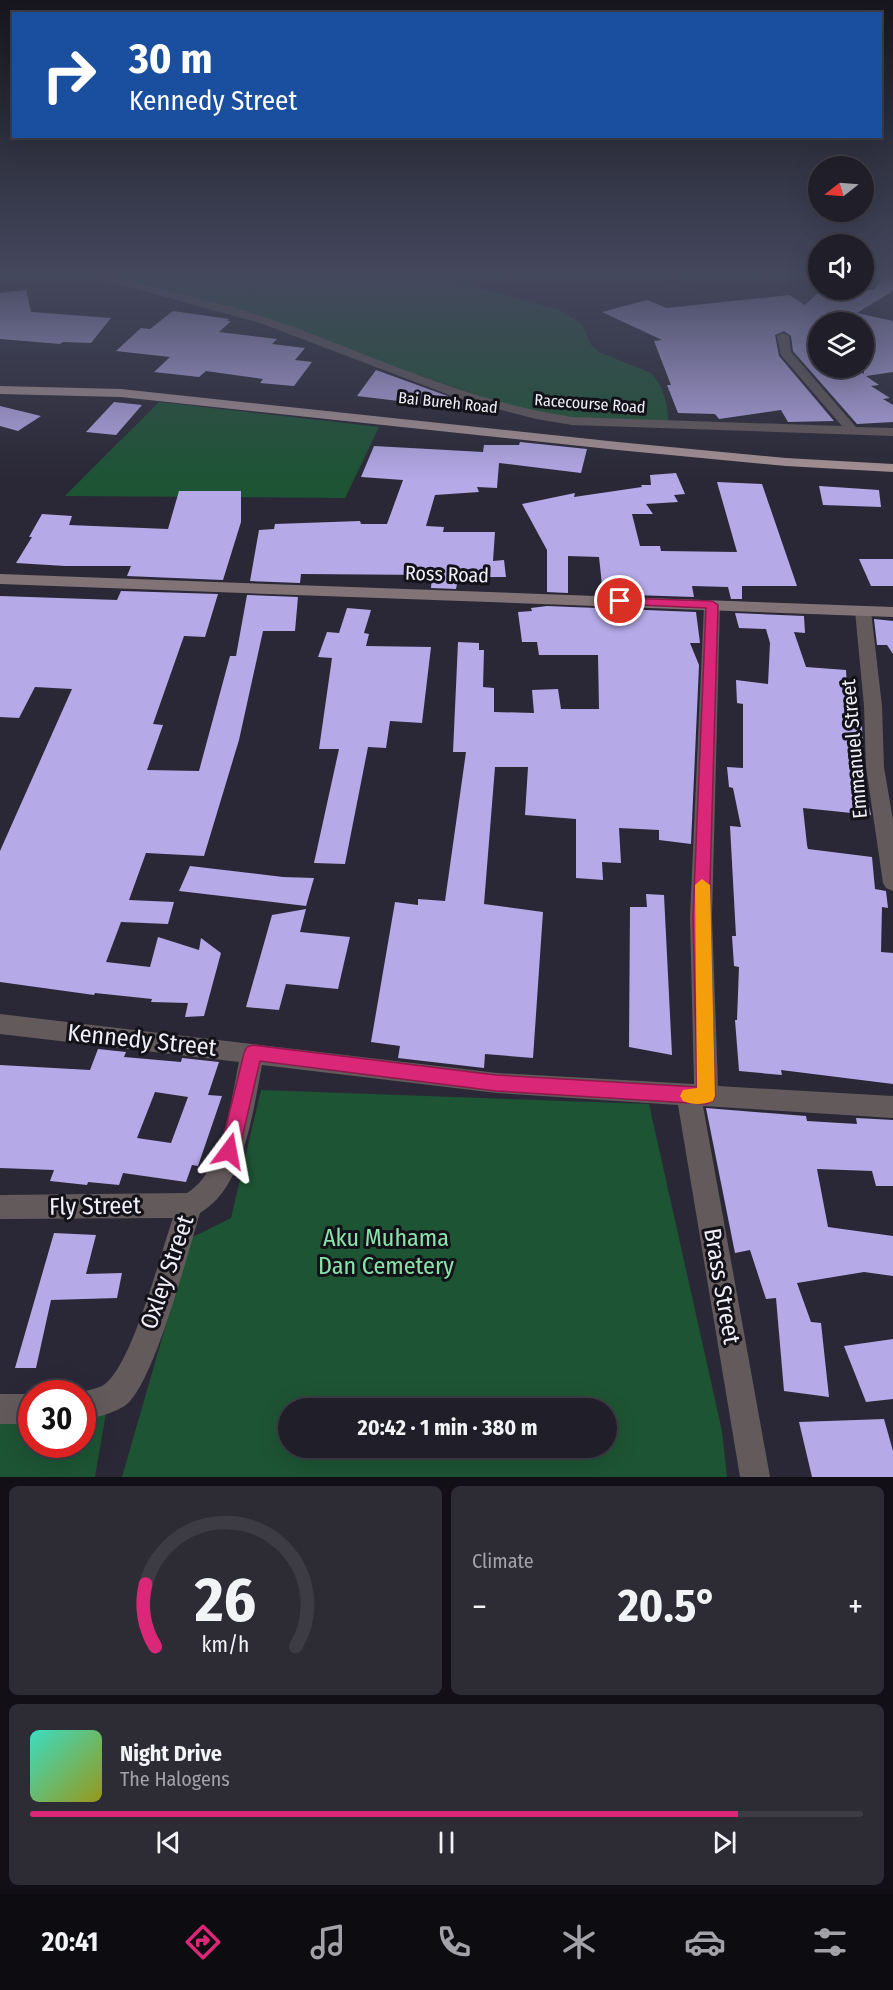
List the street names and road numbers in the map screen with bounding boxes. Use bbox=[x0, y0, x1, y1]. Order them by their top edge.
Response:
street label: Bai Bureh Road bbox=[397, 388, 499, 417]
street label: Racecourse Road bbox=[534, 390, 646, 417]
street label: Ross Road bbox=[405, 561, 489, 587]
street label: Emmanuel Street bbox=[836, 678, 872, 820]
street label: Kennedy Street bbox=[66, 1018, 218, 1062]
street label: Fly Street bbox=[49, 1191, 141, 1221]
street label: Oxley Street bbox=[134, 1211, 200, 1333]
street label: Brass Street bbox=[698, 1226, 746, 1346]

